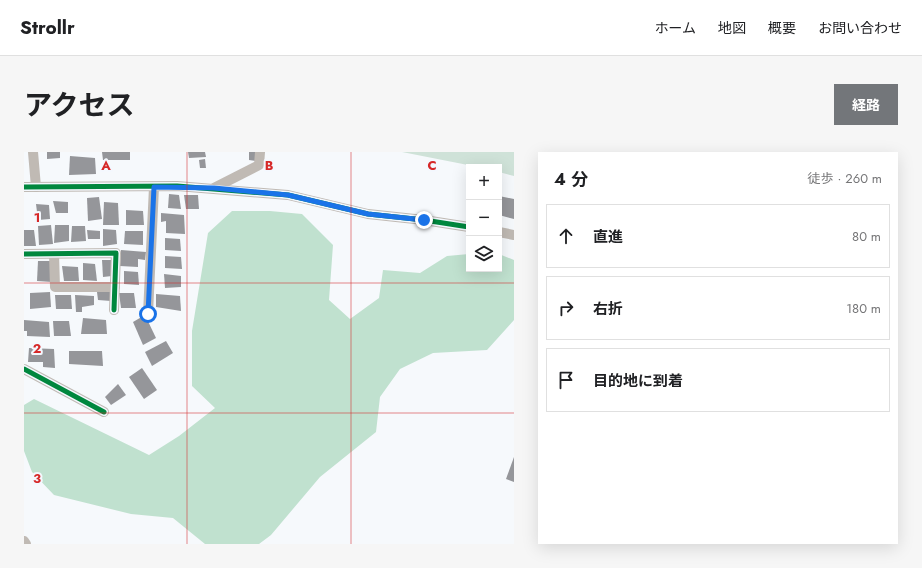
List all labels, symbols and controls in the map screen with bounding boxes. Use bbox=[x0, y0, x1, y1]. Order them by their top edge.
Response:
text: Strollr bbox=[20, 14, 75, 41]
text: ホーム bbox=[654, 18, 696, 38]
text: 地図 bbox=[718, 18, 746, 38]
text: 概要 bbox=[768, 18, 796, 38]
text: お問い合わせ bbox=[818, 18, 902, 38]
button: 経路 bbox=[834, 84, 898, 125]
text: アクセス bbox=[24, 85, 135, 126]
text: A bbox=[100, 156, 111, 175]
text: B bbox=[265, 156, 274, 175]
text: C bbox=[427, 156, 437, 175]
map controls bbox=[466, 164, 502, 272]
button: + bbox=[466, 164, 502, 200]
text: 4 分 bbox=[554, 167, 588, 191]
text: 徒歩 · 260 m bbox=[808, 169, 882, 188]
button: − bbox=[466, 200, 502, 236]
text: 1 bbox=[34, 208, 40, 227]
route end bbox=[415, 211, 433, 229]
icon: ahead bbox=[555, 225, 577, 247]
text: 直進 bbox=[593, 226, 623, 248]
text: 80 m bbox=[852, 227, 881, 246]
button: layers bbox=[466, 236, 502, 272]
icon: right bbox=[555, 297, 577, 319]
text: 右折 bbox=[593, 298, 623, 320]
text: 180 m bbox=[846, 299, 881, 318]
route start bbox=[139, 305, 157, 323]
text: 2 bbox=[33, 339, 41, 358]
icon: arrive bbox=[555, 369, 577, 391]
text: 目的地に到着 bbox=[593, 370, 683, 392]
text: 3 bbox=[33, 469, 41, 488]

